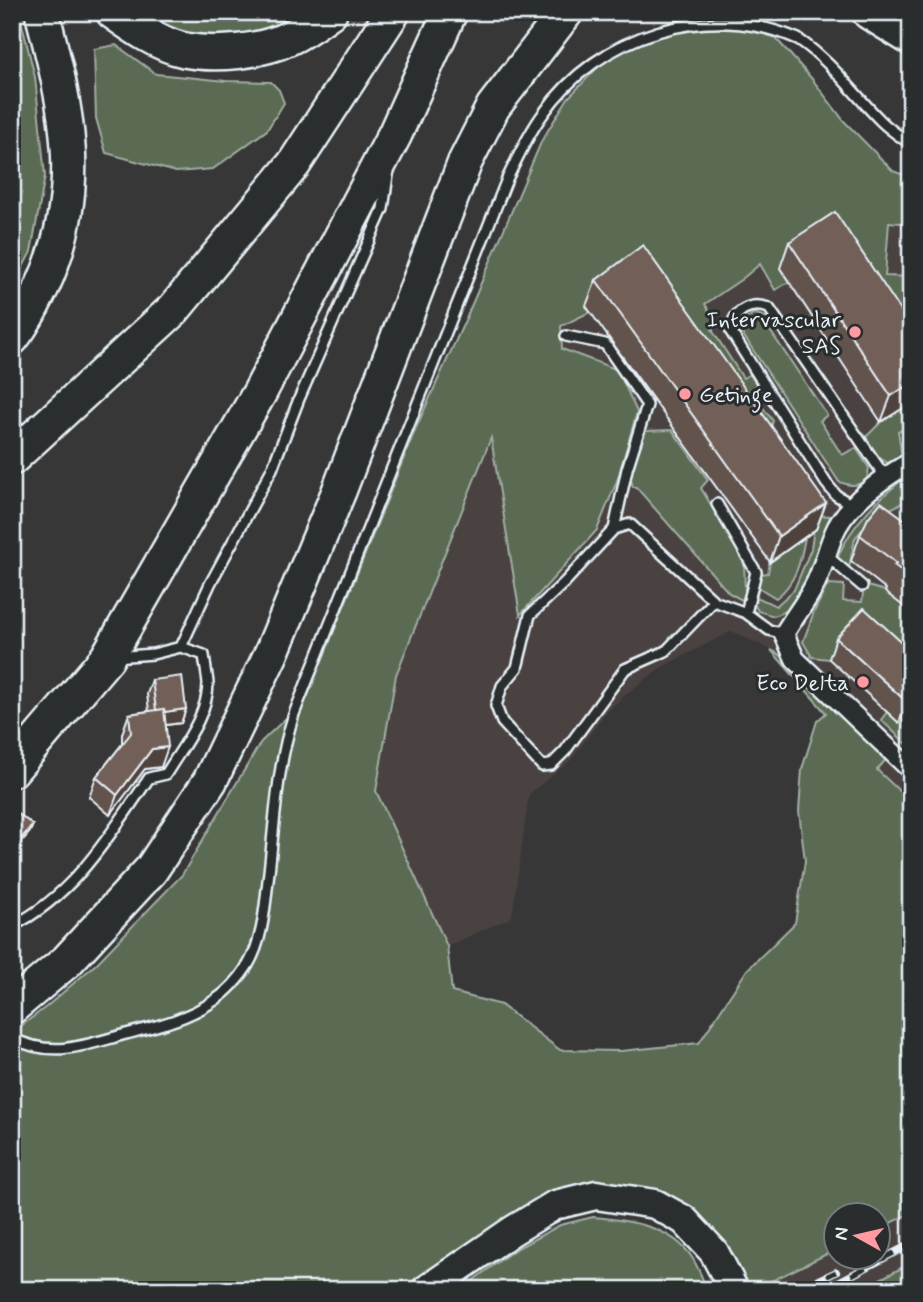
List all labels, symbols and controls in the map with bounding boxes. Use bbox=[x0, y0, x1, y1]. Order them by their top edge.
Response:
place label: Intervascular SAS bbox=[706, 306, 841, 362]
marker: Intervascular SAS bbox=[847, 324, 863, 340]
place label: Getinge bbox=[699, 381, 773, 413]
marker: Getinge bbox=[677, 386, 693, 402]
place label: Eco Delta bbox=[756, 669, 849, 699]
marker: Eco Delta bbox=[855, 674, 871, 690]
north arrow bbox=[822, 1200, 892, 1270]
text: N bbox=[828, 1226, 855, 1242]

